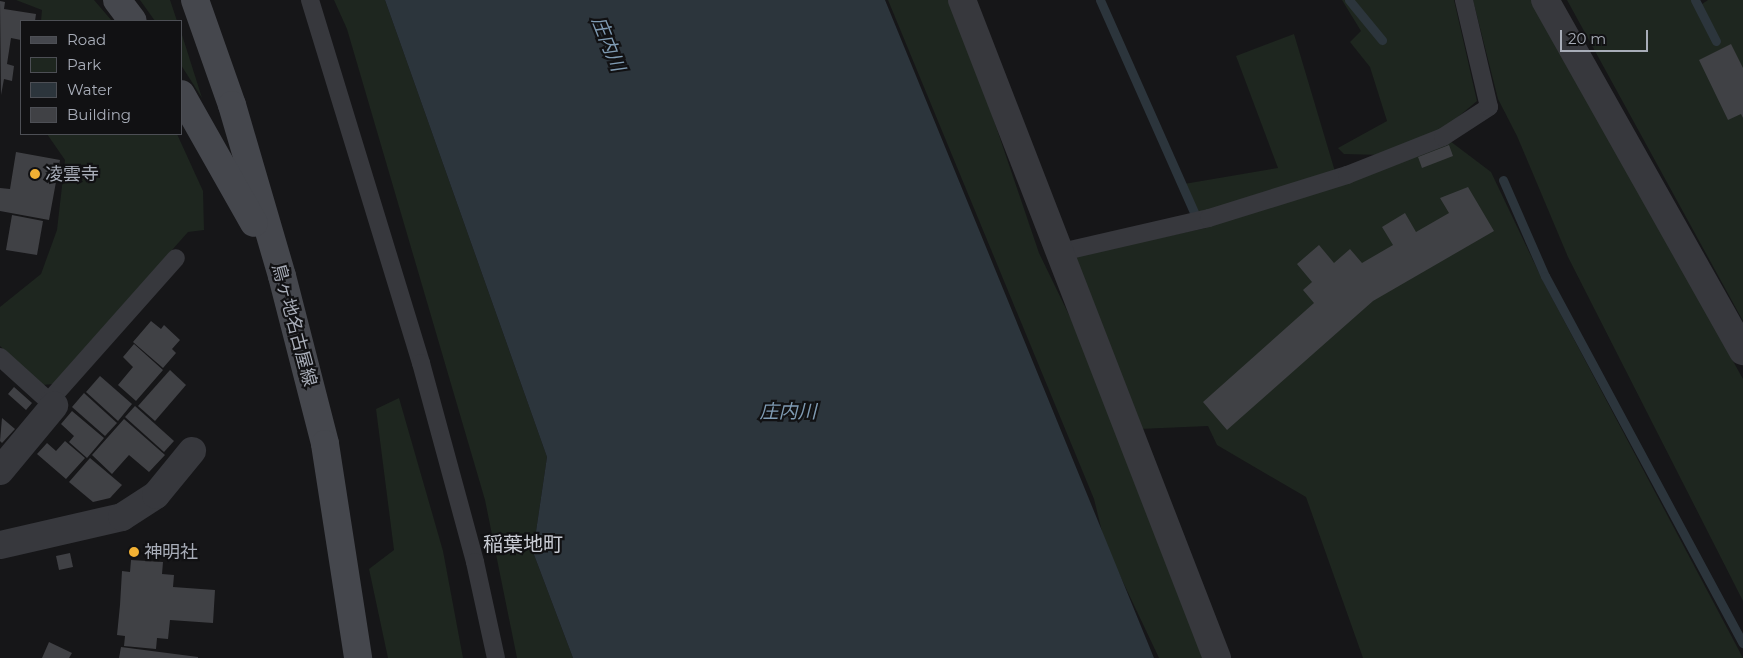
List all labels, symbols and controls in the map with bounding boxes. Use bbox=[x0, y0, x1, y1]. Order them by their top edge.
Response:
water label: 庄内川 bbox=[587, 13, 629, 75]
legend bbox=[20, 20, 182, 135]
scale bar bbox=[1563, 20, 1650, 52]
text: 20 m bbox=[1568, 29, 1606, 48]
text: Road bbox=[67, 30, 106, 49]
text: Park bbox=[67, 55, 101, 74]
text: Water bbox=[67, 80, 113, 99]
text: Building bbox=[67, 105, 131, 124]
place label: 凌雲寺 bbox=[45, 163, 99, 185]
marker: 凌雲寺 bbox=[29, 168, 41, 180]
street label: 鳥ヶ地名古屋線 bbox=[267, 261, 321, 389]
water label: 庄内川 bbox=[760, 401, 816, 423]
district label: 稲葉地町 bbox=[483, 532, 563, 556]
place label: 神明社 bbox=[144, 541, 198, 563]
marker: 神明社 bbox=[128, 546, 140, 558]

